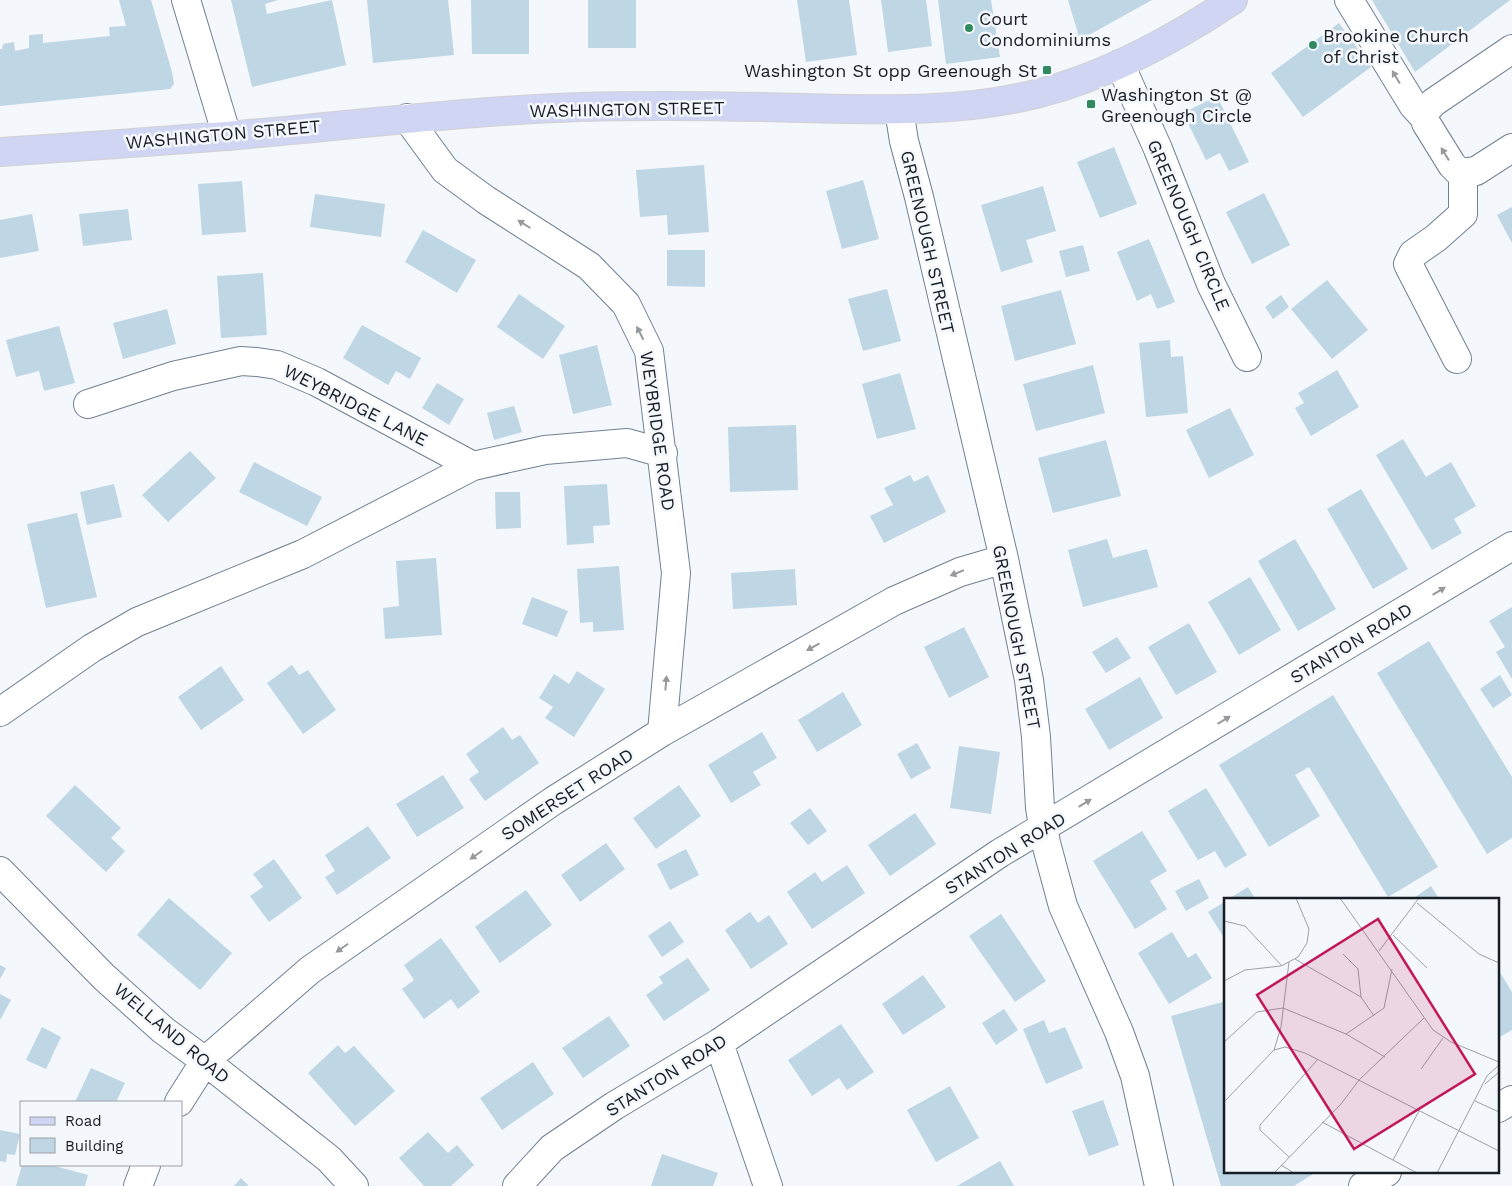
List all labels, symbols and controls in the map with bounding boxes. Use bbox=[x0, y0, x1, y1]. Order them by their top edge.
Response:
place label: Court Condominiums bbox=[979, 8, 1111, 50]
marker: Court Condominiums bbox=[963, 22, 975, 34]
place label: Brookine Church of Christ bbox=[1323, 25, 1469, 67]
marker: Brookine Church of Christ bbox=[1307, 39, 1319, 51]
place label: Washington St opp Greenough St bbox=[744, 60, 1037, 81]
marker: Washington St opp Greenough St bbox=[1041, 64, 1053, 76]
one-way arrow bbox=[1391, 71, 1400, 84]
place label: Washington St @ Greenough Circle bbox=[1101, 84, 1252, 126]
street label: WASHINGTON STREET bbox=[529, 97, 725, 121]
marker: Washington St @ Greenough Circle bbox=[1085, 98, 1097, 110]
street label: WASHINGTON STREET bbox=[125, 115, 321, 153]
street label: GREENOUGH CIRCLE bbox=[1143, 136, 1235, 314]
one-way arrow bbox=[1440, 147, 1449, 160]
street label: GREENOUGH STREET bbox=[897, 148, 959, 336]
one-way arrow bbox=[517, 219, 531, 228]
one-way arrow bbox=[636, 325, 644, 340]
street label: WEYBRIDGE ROAD bbox=[636, 350, 680, 512]
street label: WEYBRIDGE LANE bbox=[281, 360, 431, 450]
street label: GREENOUGH STREET bbox=[989, 543, 1045, 731]
one-way arrow bbox=[949, 569, 964, 577]
one-way arrow bbox=[1432, 586, 1445, 595]
street label: STANTON ROAD bbox=[1286, 598, 1416, 688]
one-way arrow bbox=[805, 643, 820, 651]
one-way arrow bbox=[663, 675, 671, 691]
one-way arrow bbox=[1218, 715, 1231, 724]
street label: SOMERSET ROAD bbox=[497, 743, 637, 845]
one-way arrow bbox=[1079, 799, 1092, 808]
street label: STANTON ROAD bbox=[941, 807, 1069, 899]
one-way arrow bbox=[469, 850, 482, 860]
inset map bbox=[1224, 898, 1500, 1174]
one-way arrow bbox=[335, 943, 349, 953]
street label: WELLAND ROAD bbox=[110, 979, 234, 1087]
street label: STANTON ROAD bbox=[602, 1029, 730, 1121]
legend bbox=[20, 1101, 182, 1166]
text: Road bbox=[65, 1112, 102, 1130]
text: Building bbox=[65, 1137, 123, 1155]

